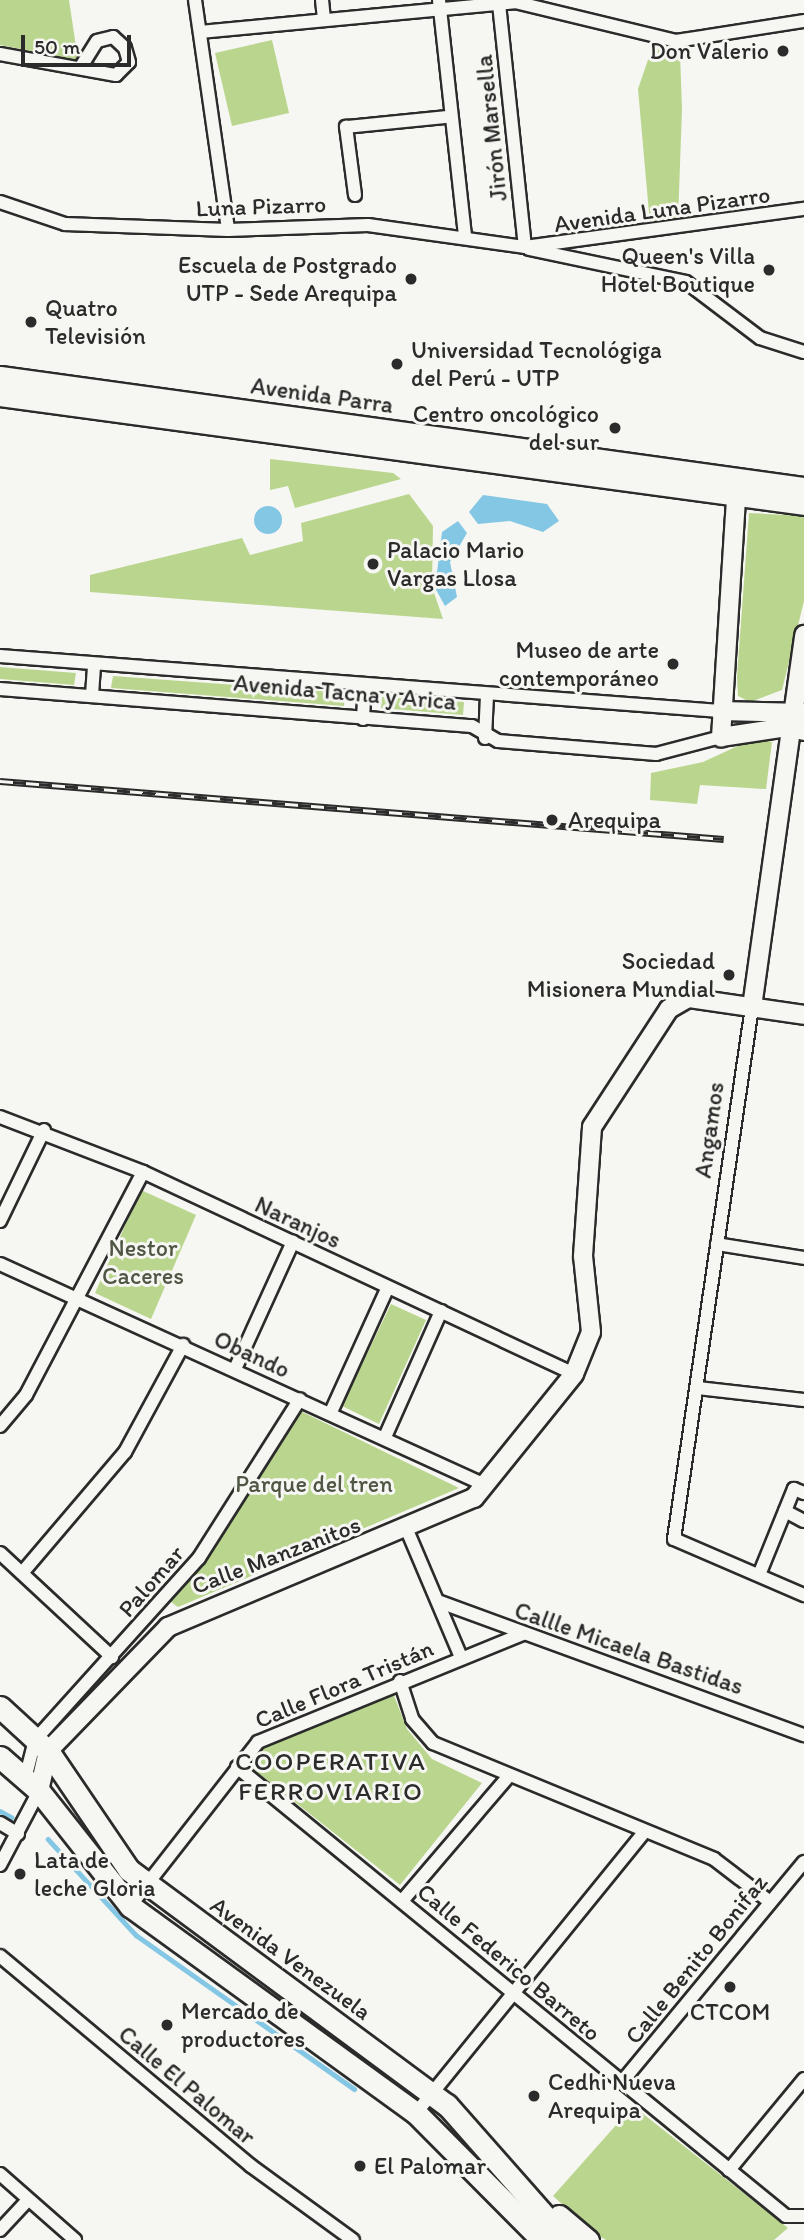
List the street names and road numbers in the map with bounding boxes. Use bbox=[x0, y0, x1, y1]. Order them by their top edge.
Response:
street label: Jirón Marsella bbox=[469, 53, 513, 203]
street label: Avenida Luna Pizarro bbox=[553, 180, 771, 238]
street label: Luna Pizarro bbox=[196, 189, 326, 223]
street label: Avenida Parra bbox=[249, 371, 395, 419]
street label: Avenida Tacna y Arica bbox=[233, 668, 457, 716]
street label: Angamos bbox=[688, 1080, 730, 1180]
street label: Naranjos bbox=[250, 1190, 346, 1254]
street label: Obando bbox=[209, 1324, 295, 1384]
street label: Calle Manzanitos bbox=[188, 1510, 364, 1600]
street label: Palomar bbox=[112, 1539, 190, 1623]
street label: Callle Micaela Bastidas bbox=[511, 1595, 747, 1701]
street label: Calle Flora Tristán bbox=[251, 1634, 437, 1734]
street label: Calle Benito Bonifaz bbox=[618, 1868, 774, 2050]
street label: Calle Federico Barreto bbox=[412, 1877, 606, 2047]
street label: Avenida Venezuela bbox=[205, 1890, 377, 2026]
street label: Calle El Palomar bbox=[113, 2019, 261, 2151]

